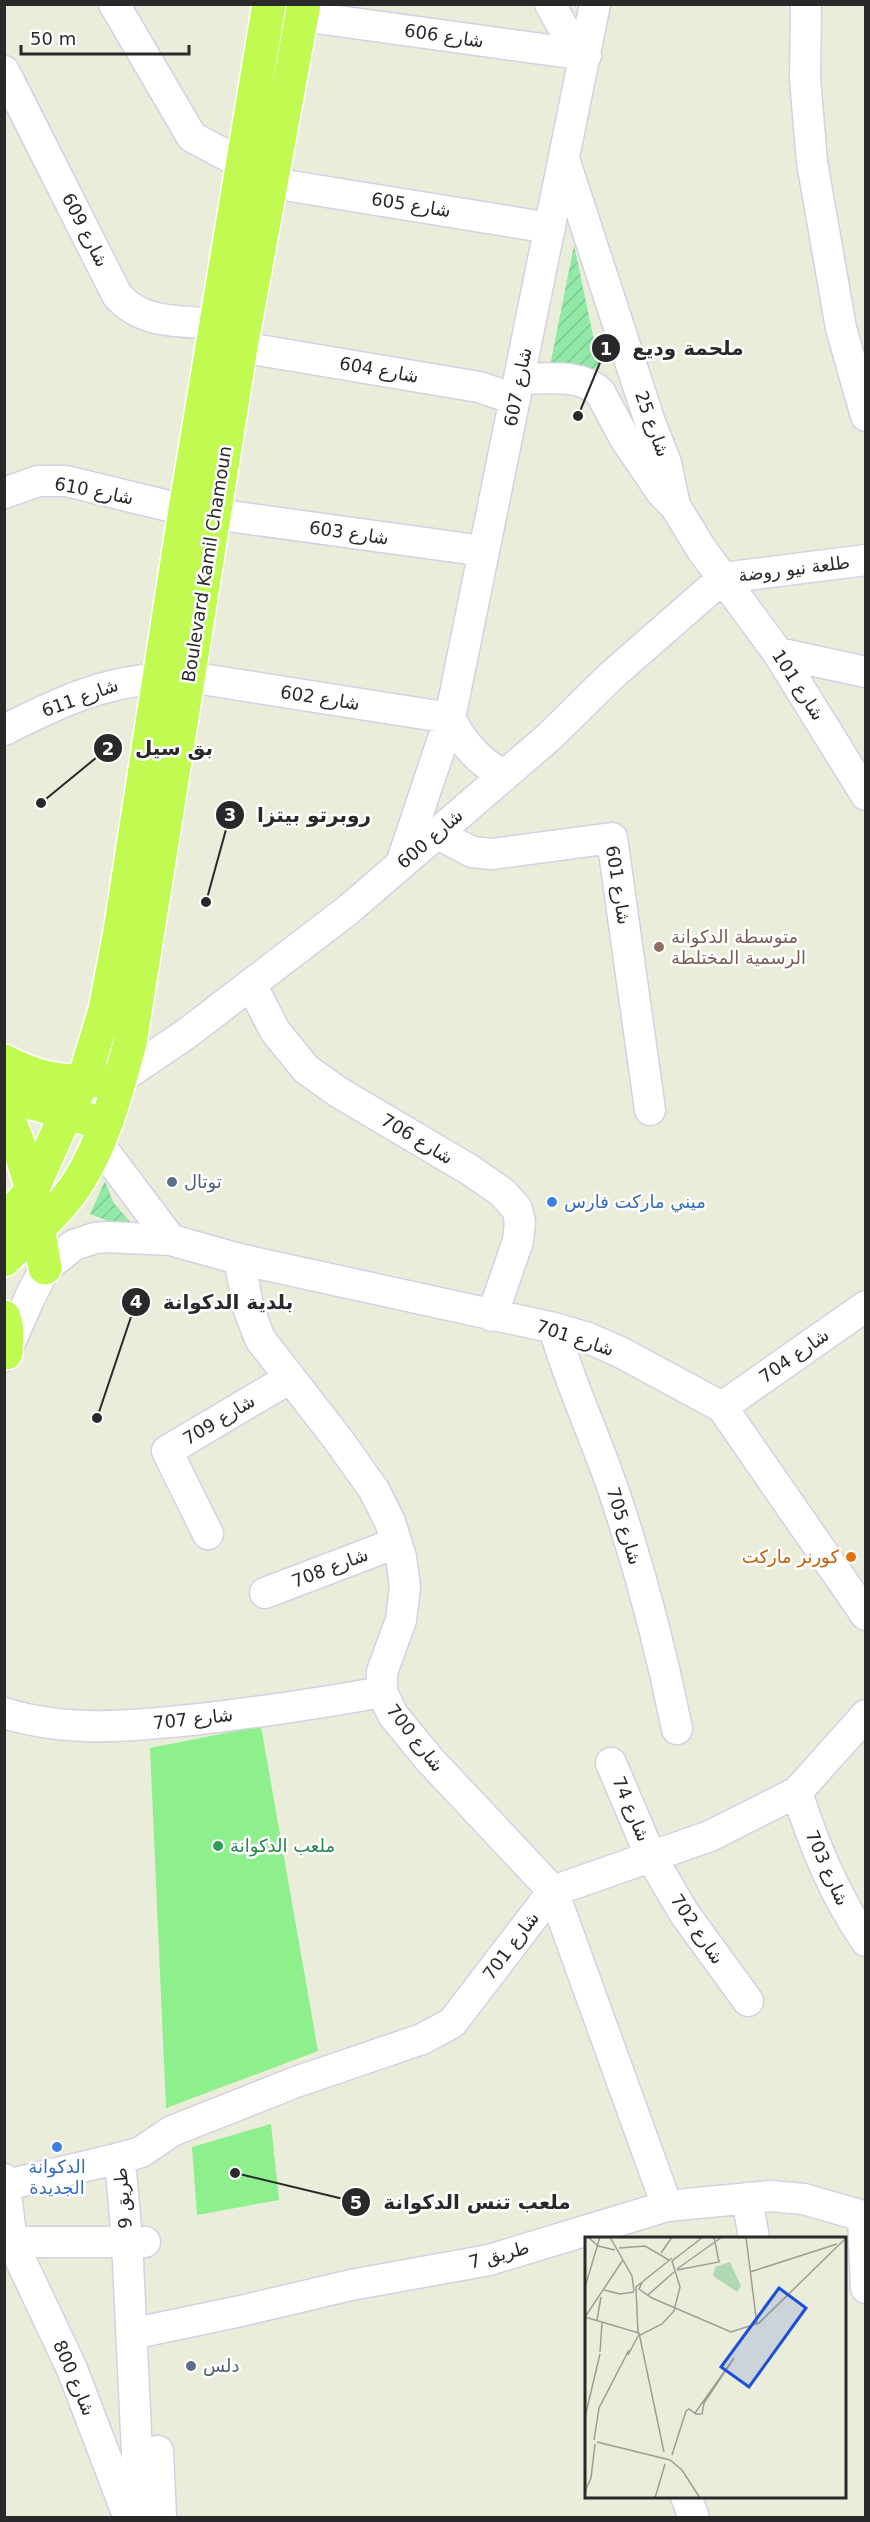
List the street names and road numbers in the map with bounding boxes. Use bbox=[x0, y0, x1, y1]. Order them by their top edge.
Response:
street label: شارع 606 bbox=[403, 20, 485, 52]
street label: شارع 605 bbox=[370, 188, 452, 222]
street label: شارع 609 bbox=[57, 189, 113, 271]
street label: شارع 607 bbox=[500, 346, 536, 428]
street label: شارع 604 bbox=[338, 352, 420, 388]
street label: شارع 25 bbox=[630, 388, 674, 460]
street label: Boulevard Kamil Chamoun bbox=[177, 444, 236, 684]
street label: شارع 610 bbox=[53, 473, 135, 509]
street label: شارع 603 bbox=[308, 517, 390, 549]
street label: طلعة نيو روضة bbox=[737, 551, 851, 587]
street label: شارع 101 bbox=[767, 645, 829, 725]
street label: شارع 611 bbox=[39, 674, 121, 722]
street label: شارع 602 bbox=[279, 681, 361, 715]
street label: شارع 600 bbox=[393, 804, 467, 874]
street label: شارع 601 bbox=[601, 844, 635, 926]
street label: شارع 706 bbox=[377, 1109, 457, 1169]
street label: شارع 701 bbox=[534, 1315, 616, 1361]
street label: شارع 704 bbox=[755, 1324, 833, 1388]
street label: شارع 709 bbox=[179, 1390, 259, 1450]
street label: شارع 705 bbox=[602, 1484, 646, 1568]
street label: شارع 708 bbox=[289, 1543, 371, 1593]
street label: شارع 700 bbox=[382, 1700, 448, 1776]
street label: شارع 707 bbox=[152, 1704, 234, 1734]
street label: شارع 74 bbox=[607, 1773, 655, 1845]
street label: شارع 703 bbox=[801, 1827, 853, 1909]
street label: شارع 702 bbox=[665, 1890, 729, 1968]
street label: شارع 701 bbox=[478, 1907, 544, 1985]
street label: 9 طريق bbox=[109, 2166, 137, 2230]
street label: 7 طريق bbox=[466, 2236, 532, 2274]
street label: شارع 800 bbox=[48, 2337, 100, 2419]

